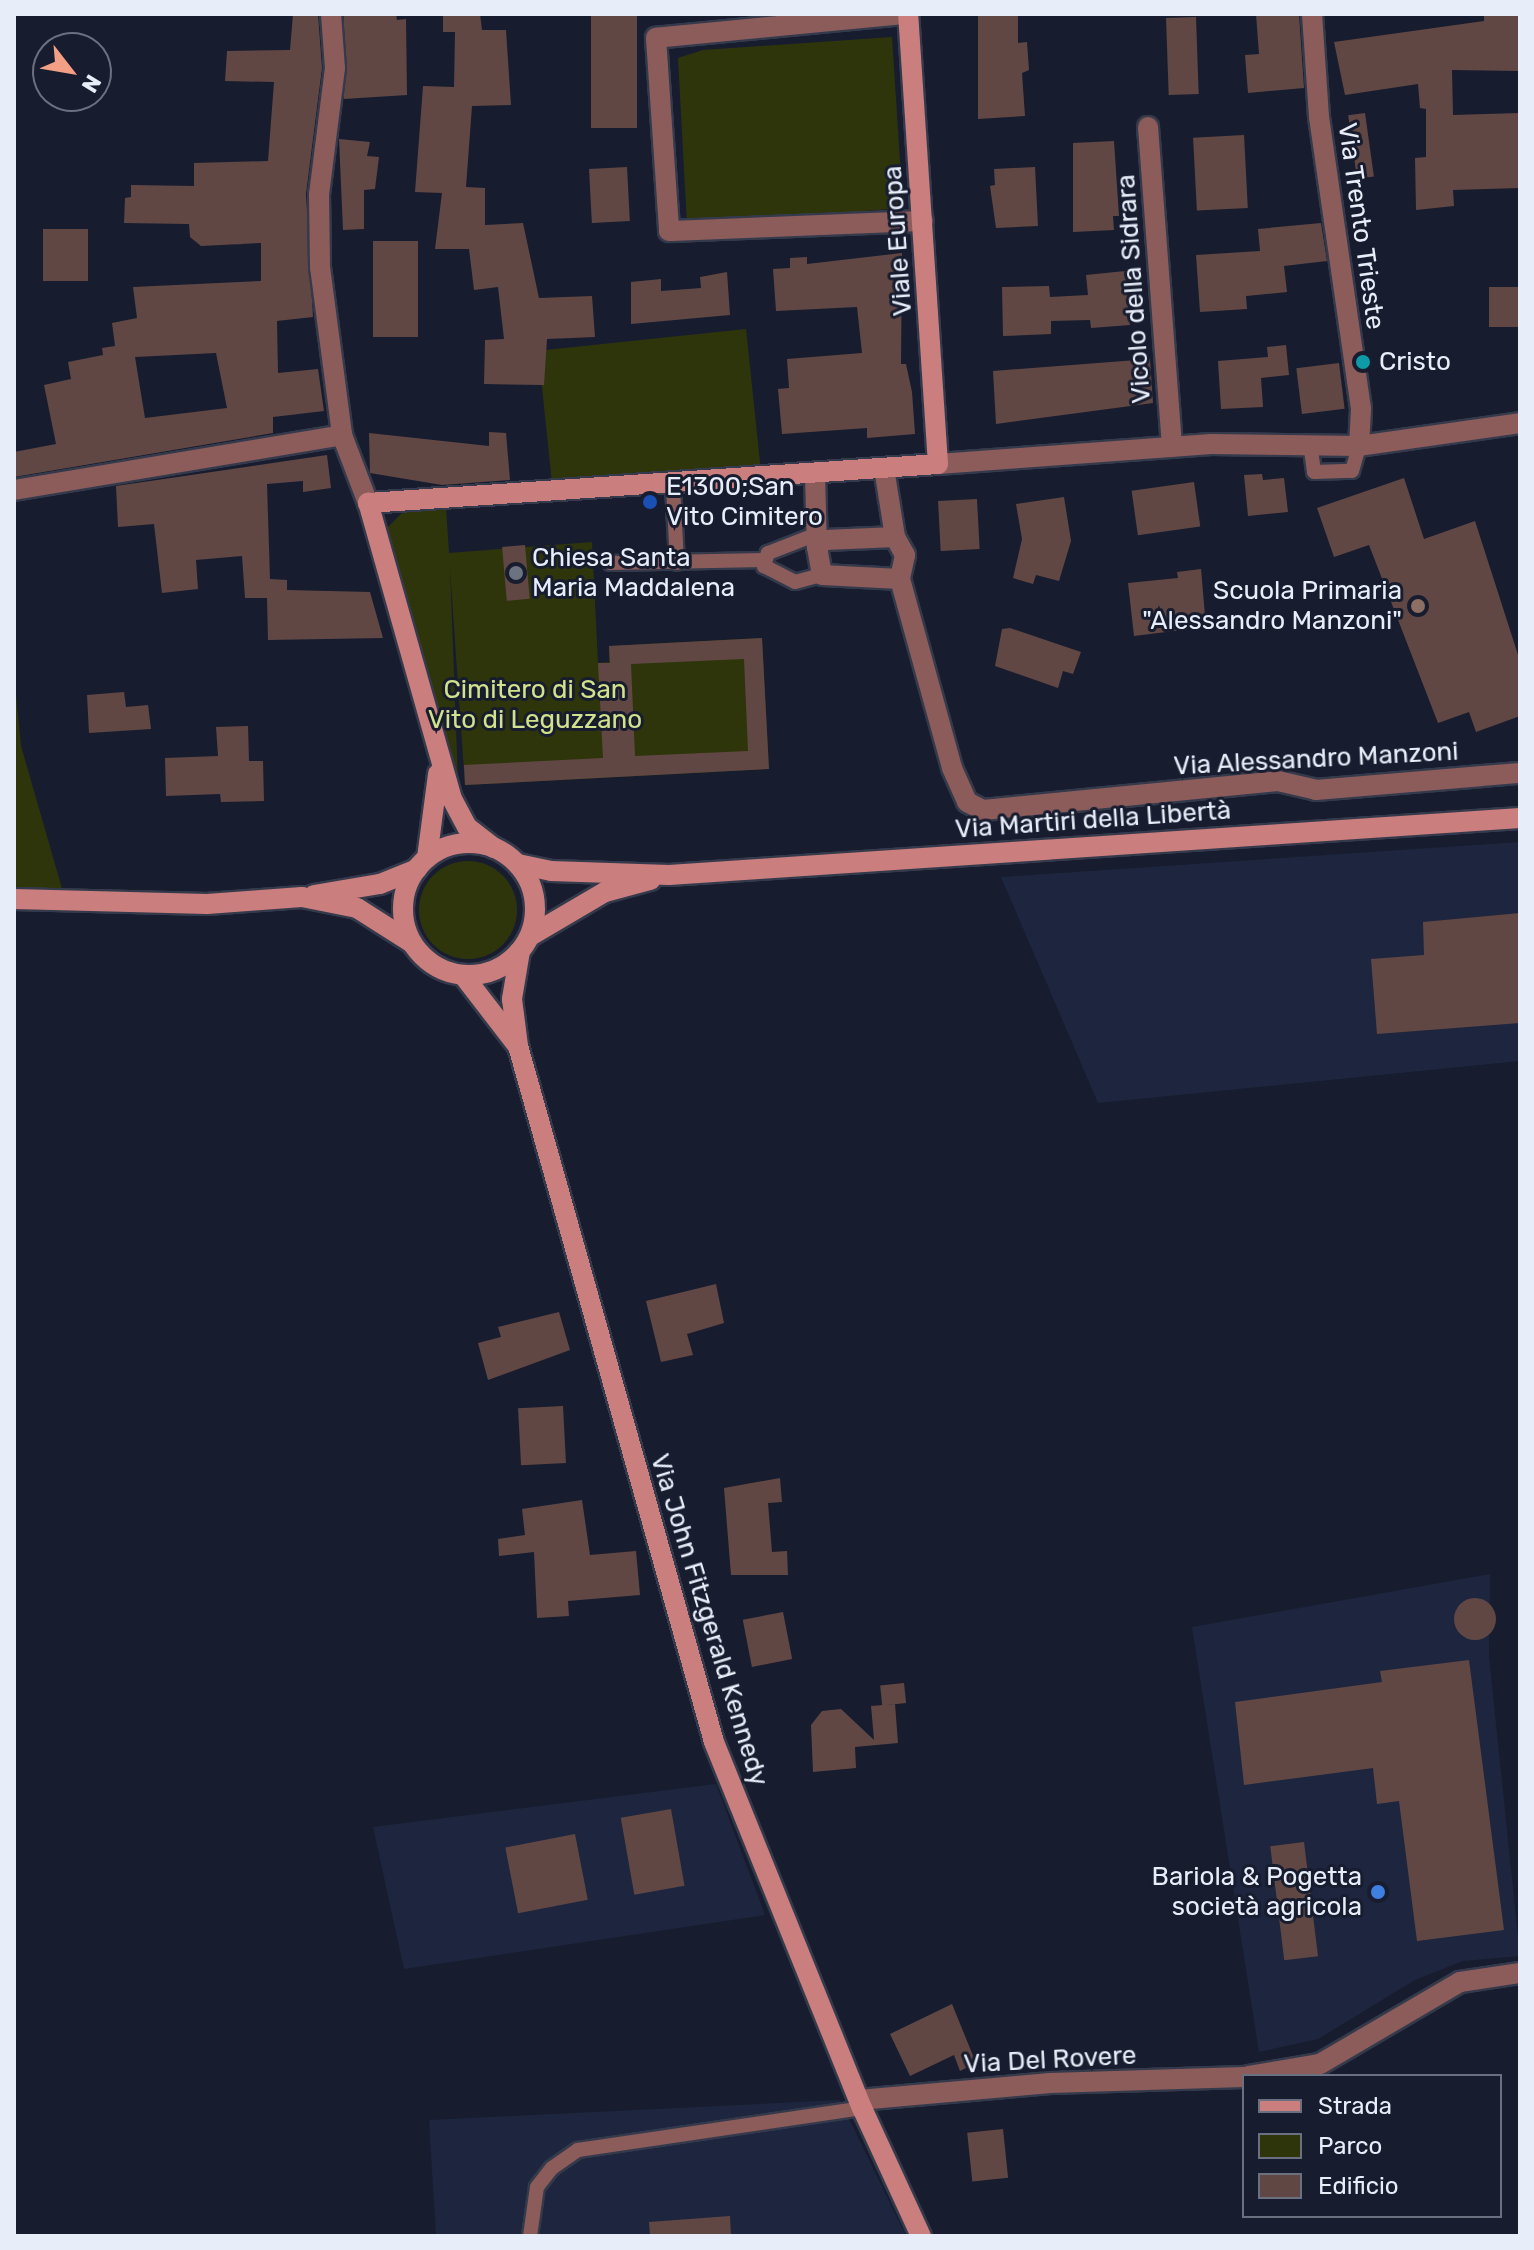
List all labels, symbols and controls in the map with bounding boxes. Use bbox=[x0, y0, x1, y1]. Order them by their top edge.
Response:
north arrow bbox=[32, 32, 112, 112]
text: N bbox=[76, 70, 107, 97]
street label: Via Trento Trieste bbox=[1331, 120, 1391, 332]
street label: Viale Europa bbox=[877, 165, 919, 317]
street label: Vicolo della Sidrara bbox=[1110, 173, 1158, 405]
place label: Cristo bbox=[1379, 346, 1451, 378]
marker: Cristo bbox=[1354, 353, 1372, 371]
place label: E1300;San Vito Cimitero bbox=[666, 471, 823, 532]
marker: E1300;San Vito Cimitero bbox=[641, 493, 659, 511]
place label: Chiesa Santa Maria Maddalena bbox=[532, 542, 735, 604]
marker: Chiesa Santa Maria Maddalena bbox=[507, 564, 525, 582]
place label: Scuola Primaria "Alessandro Manzoni" bbox=[1142, 575, 1402, 636]
marker: Scuola Primaria "Alessandro Manzoni" bbox=[1409, 597, 1427, 615]
park label: Cimitero di San Vito di Leguzzano bbox=[428, 674, 642, 736]
street label: Via Alessandro Manzoni bbox=[1172, 736, 1460, 782]
street label: Via Martiri della Libertà bbox=[954, 795, 1232, 845]
street label: Via John Fitzgerald Kennedy bbox=[644, 1450, 774, 1790]
place label: Bariola & Pogetta società agricola bbox=[1152, 1861, 1362, 1922]
marker: Bariola & Pogetta società agricola bbox=[1369, 1883, 1387, 1901]
street label: Via Del Rovere bbox=[963, 2040, 1137, 2080]
legend bbox=[1242, 2074, 1502, 2218]
text: Strada bbox=[1318, 2092, 1392, 2120]
text: Parco bbox=[1318, 2132, 1382, 2160]
text: Edificio bbox=[1318, 2172, 1399, 2200]

